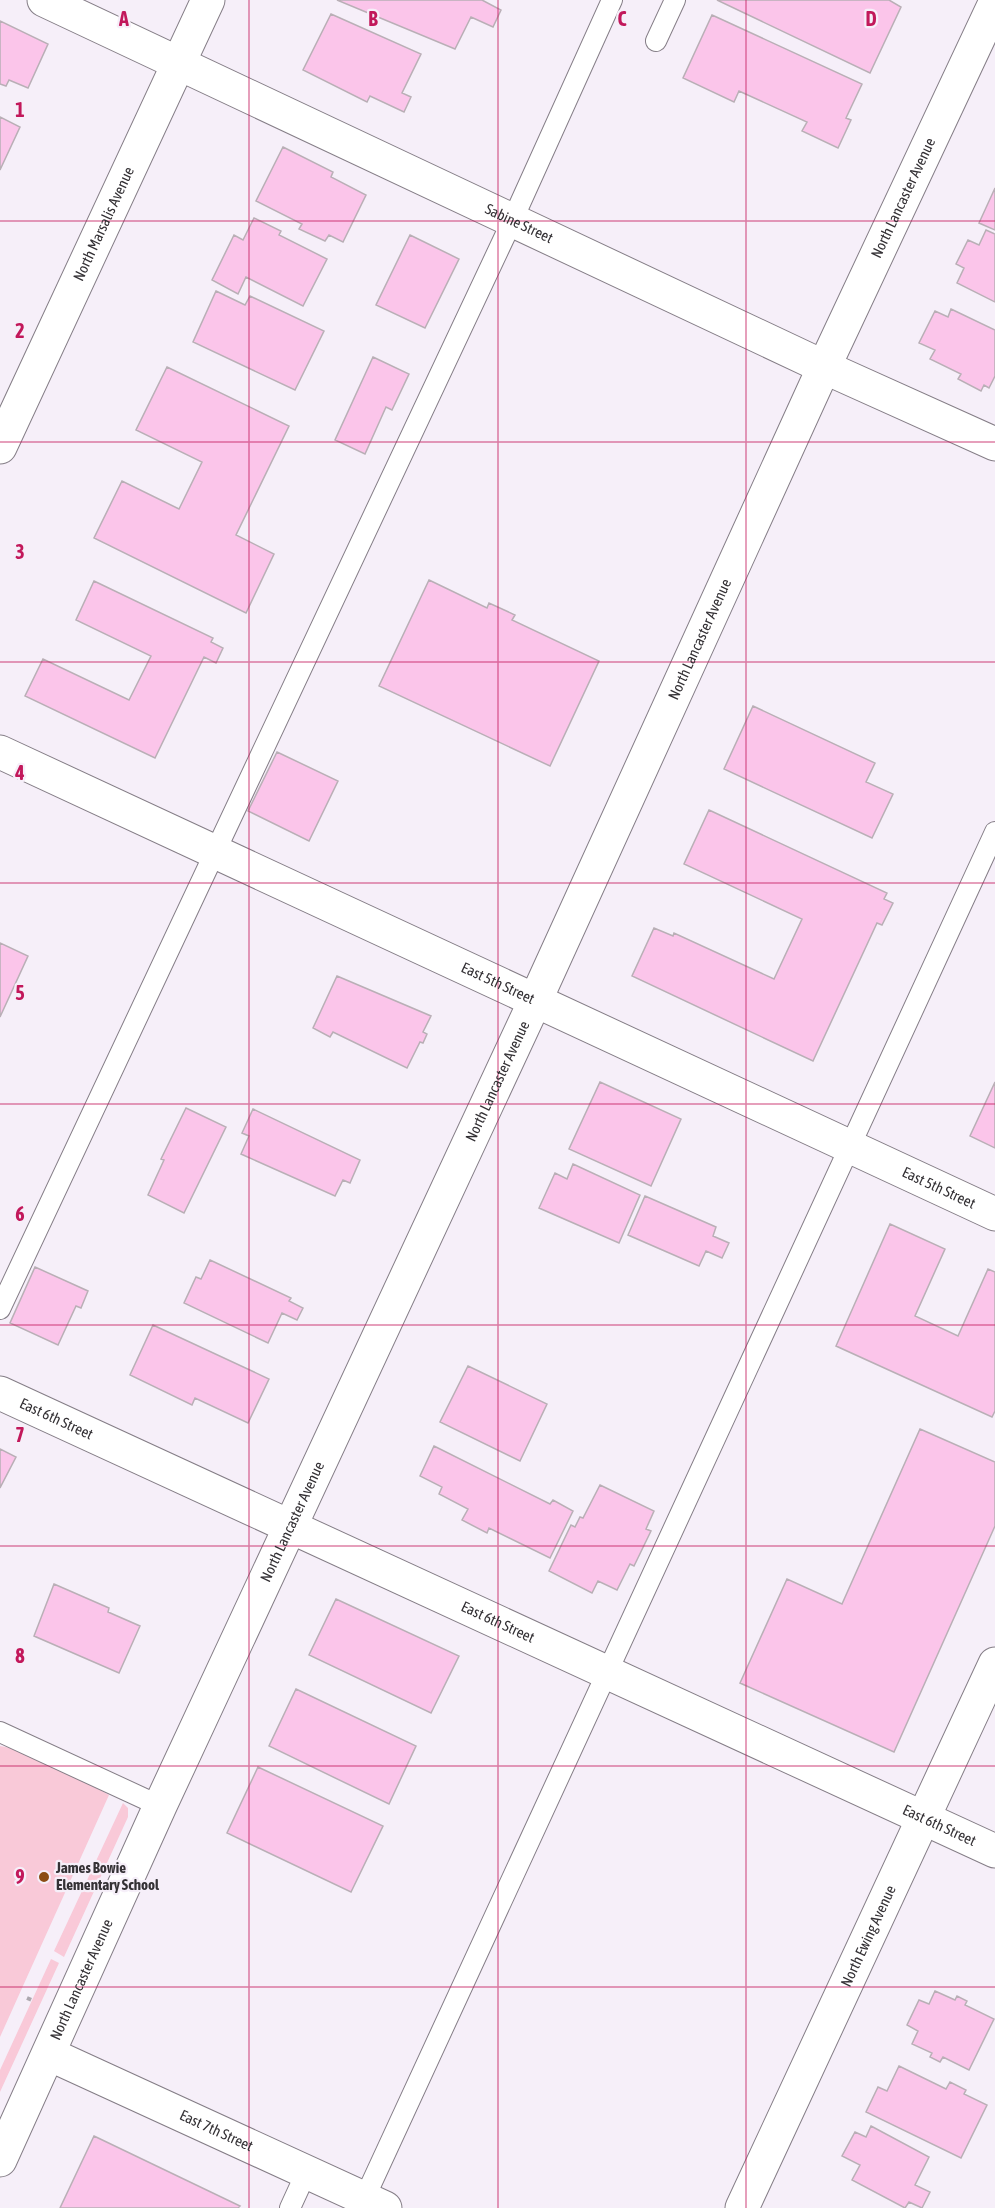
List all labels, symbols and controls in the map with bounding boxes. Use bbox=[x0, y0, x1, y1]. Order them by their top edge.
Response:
text: A bbox=[118, 7, 129, 30]
text: B bbox=[368, 7, 378, 30]
text: C bbox=[618, 7, 627, 30]
text: D bbox=[865, 7, 877, 30]
text: 1 bbox=[15, 98, 25, 121]
street label: North Lancaster Avenue bbox=[867, 135, 939, 261]
street label: North Marsalis Avenue bbox=[69, 164, 137, 284]
street label: Sabine Street bbox=[483, 200, 556, 246]
text: 2 bbox=[15, 319, 25, 342]
text: 3 bbox=[15, 540, 25, 563]
street label: North Lancaster Avenue bbox=[665, 576, 734, 702]
text: 4 bbox=[14, 761, 25, 784]
street label: East 5th Street bbox=[459, 958, 537, 1007]
text: 5 bbox=[15, 981, 25, 1004]
street label: North Lancaster Avenue bbox=[462, 1018, 533, 1144]
street label: East 5th Street bbox=[900, 1163, 978, 1212]
text: 6 bbox=[15, 1202, 25, 1225]
street label: East 6th Street bbox=[17, 1394, 96, 1443]
text: 7 bbox=[15, 1423, 25, 1446]
street label: North Lancaster Avenue bbox=[257, 1459, 327, 1584]
street label: East 6th Street bbox=[459, 1597, 537, 1646]
text: 8 bbox=[15, 1644, 25, 1667]
street label: East 6th Street bbox=[900, 1801, 979, 1849]
place label: James Bowie Elementary School bbox=[55, 1859, 160, 1893]
text: 9 bbox=[15, 1865, 25, 1888]
marker: James Bowie Elementary School bbox=[37, 1870, 51, 1884]
street label: North Ewing Avenue bbox=[837, 1882, 899, 1989]
street label: North Lancaster Avenue bbox=[46, 1916, 116, 2042]
street label: East 7th Street bbox=[177, 2106, 256, 2154]

